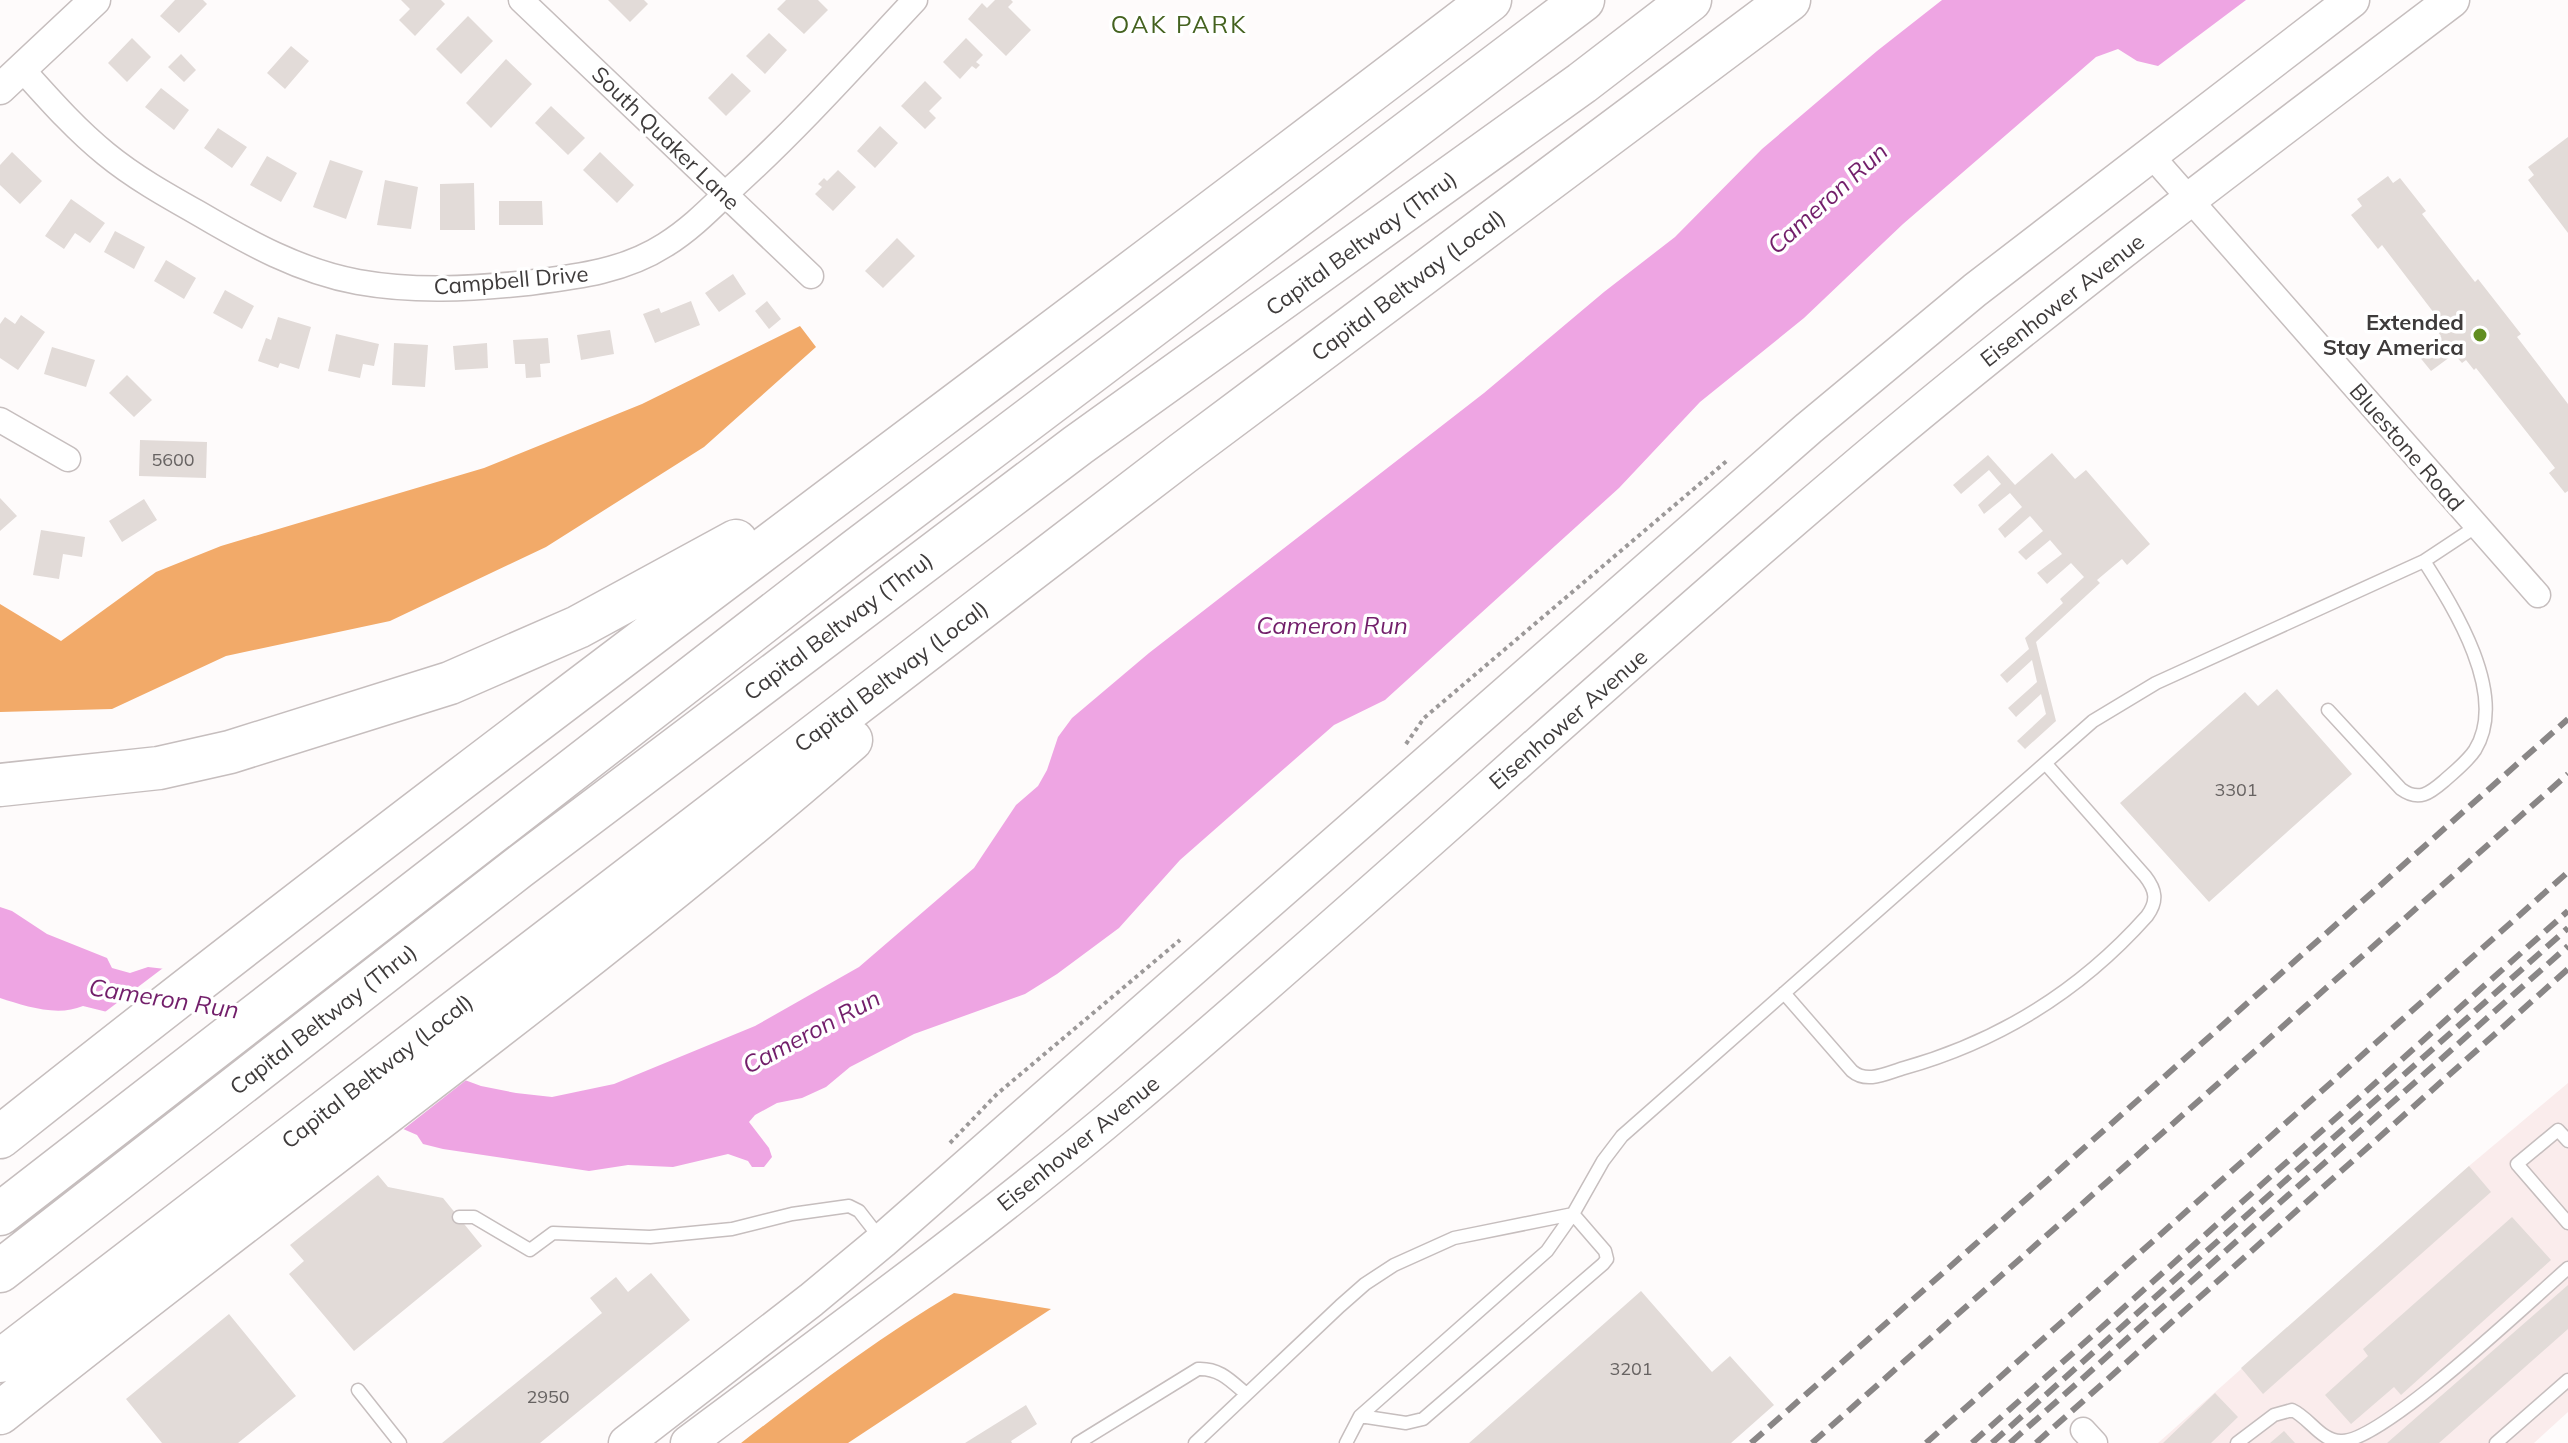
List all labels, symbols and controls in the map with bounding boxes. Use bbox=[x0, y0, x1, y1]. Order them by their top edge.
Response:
district label: OAK PARK bbox=[1111, 9, 1247, 39]
street label: South Quaker Lane bbox=[586, 60, 746, 216]
water label: Cameron Run bbox=[1761, 136, 1893, 260]
street label: Capital Beltway (Thru) bbox=[1260, 164, 1462, 322]
street label: Capital Beltway (Local) bbox=[1306, 203, 1510, 367]
street label: Eisenhower Avenue bbox=[1974, 227, 2150, 373]
street label: Campbell Drive bbox=[433, 259, 589, 301]
place label: Extended Stay America bbox=[2323, 308, 2464, 361]
marker: Extended Stay America bbox=[2471, 326, 2489, 344]
street label: Bluestone Road bbox=[2344, 377, 2470, 517]
house number: 5600 bbox=[151, 448, 195, 471]
street label: Capital Beltway (Thru) bbox=[738, 546, 938, 706]
street label: Capital Beltway (Local) bbox=[789, 594, 993, 758]
water label: Cameron Run bbox=[1256, 610, 1408, 640]
street label: Eisenhower Avenue bbox=[1483, 643, 1653, 795]
house number: 3301 bbox=[2214, 778, 2258, 801]
street label: Capital Beltway (Thru) bbox=[224, 937, 422, 1101]
water label: Cameron Run bbox=[87, 971, 241, 1025]
water label: Cameron Run bbox=[737, 982, 885, 1080]
street label: Capital Beltway (Local) bbox=[276, 988, 478, 1154]
street label: Eisenhower Avenue bbox=[991, 1069, 1165, 1217]
house number: 3201 bbox=[1609, 1357, 1653, 1380]
house number: 2950 bbox=[526, 1385, 570, 1408]

